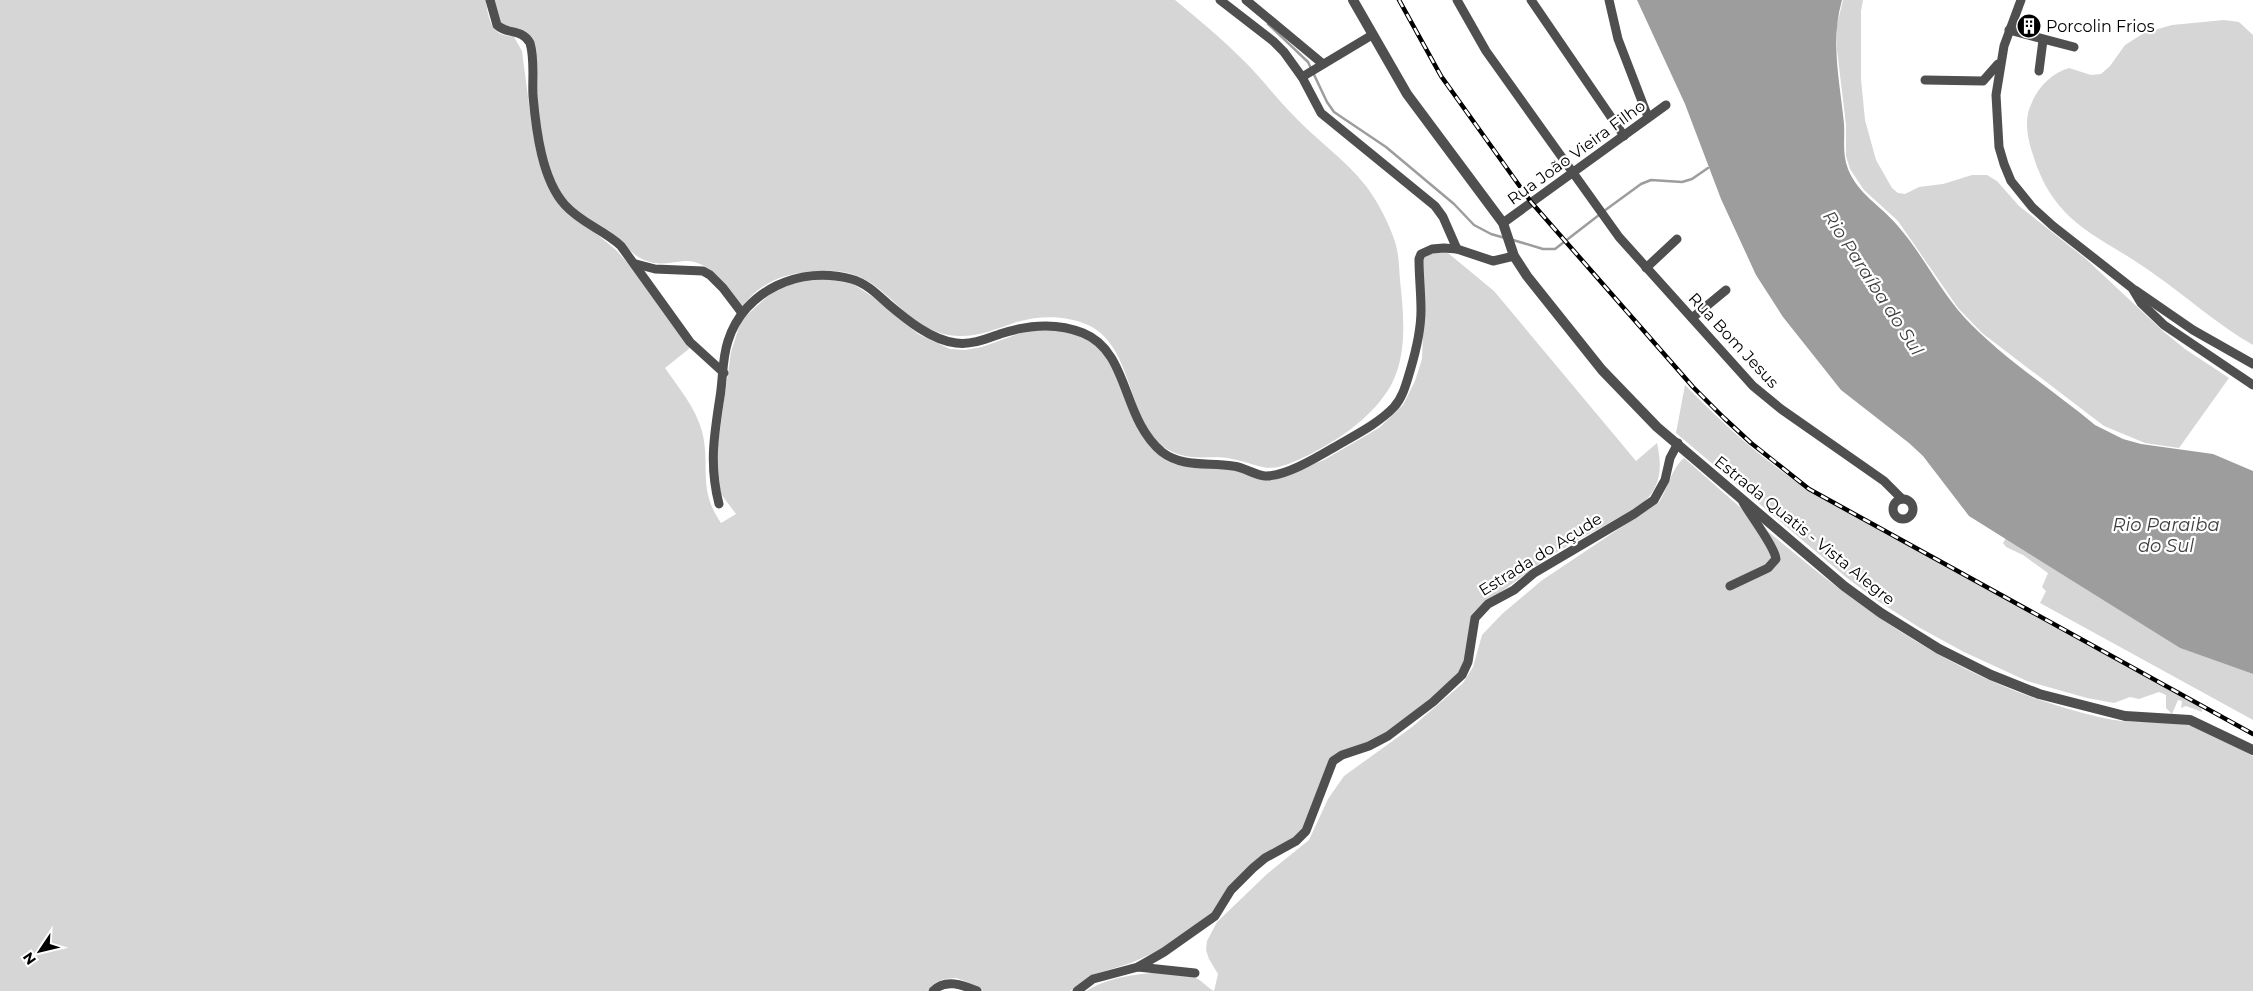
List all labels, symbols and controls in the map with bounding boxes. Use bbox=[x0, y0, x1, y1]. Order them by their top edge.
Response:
building icon: Porcolin Frios bbox=[2016, 13, 2042, 39]
place label: Porcolin Frios bbox=[2046, 17, 2155, 36]
street label: Rua João Vieira Filho bbox=[1504, 96, 1649, 209]
water label: Rio Paraíba do Sul bbox=[1818, 207, 1928, 360]
street label: Rua Bom Jesus bbox=[1685, 289, 1783, 392]
street label: Estrada Quatis - Vista Alegre bbox=[1711, 452, 1899, 609]
street label: Estrada do Açude bbox=[1475, 509, 1605, 600]
water label: Rio Paraiba do Sul bbox=[2112, 514, 2220, 557]
north arrow bbox=[15, 926, 65, 976]
text: N bbox=[19, 949, 40, 968]

